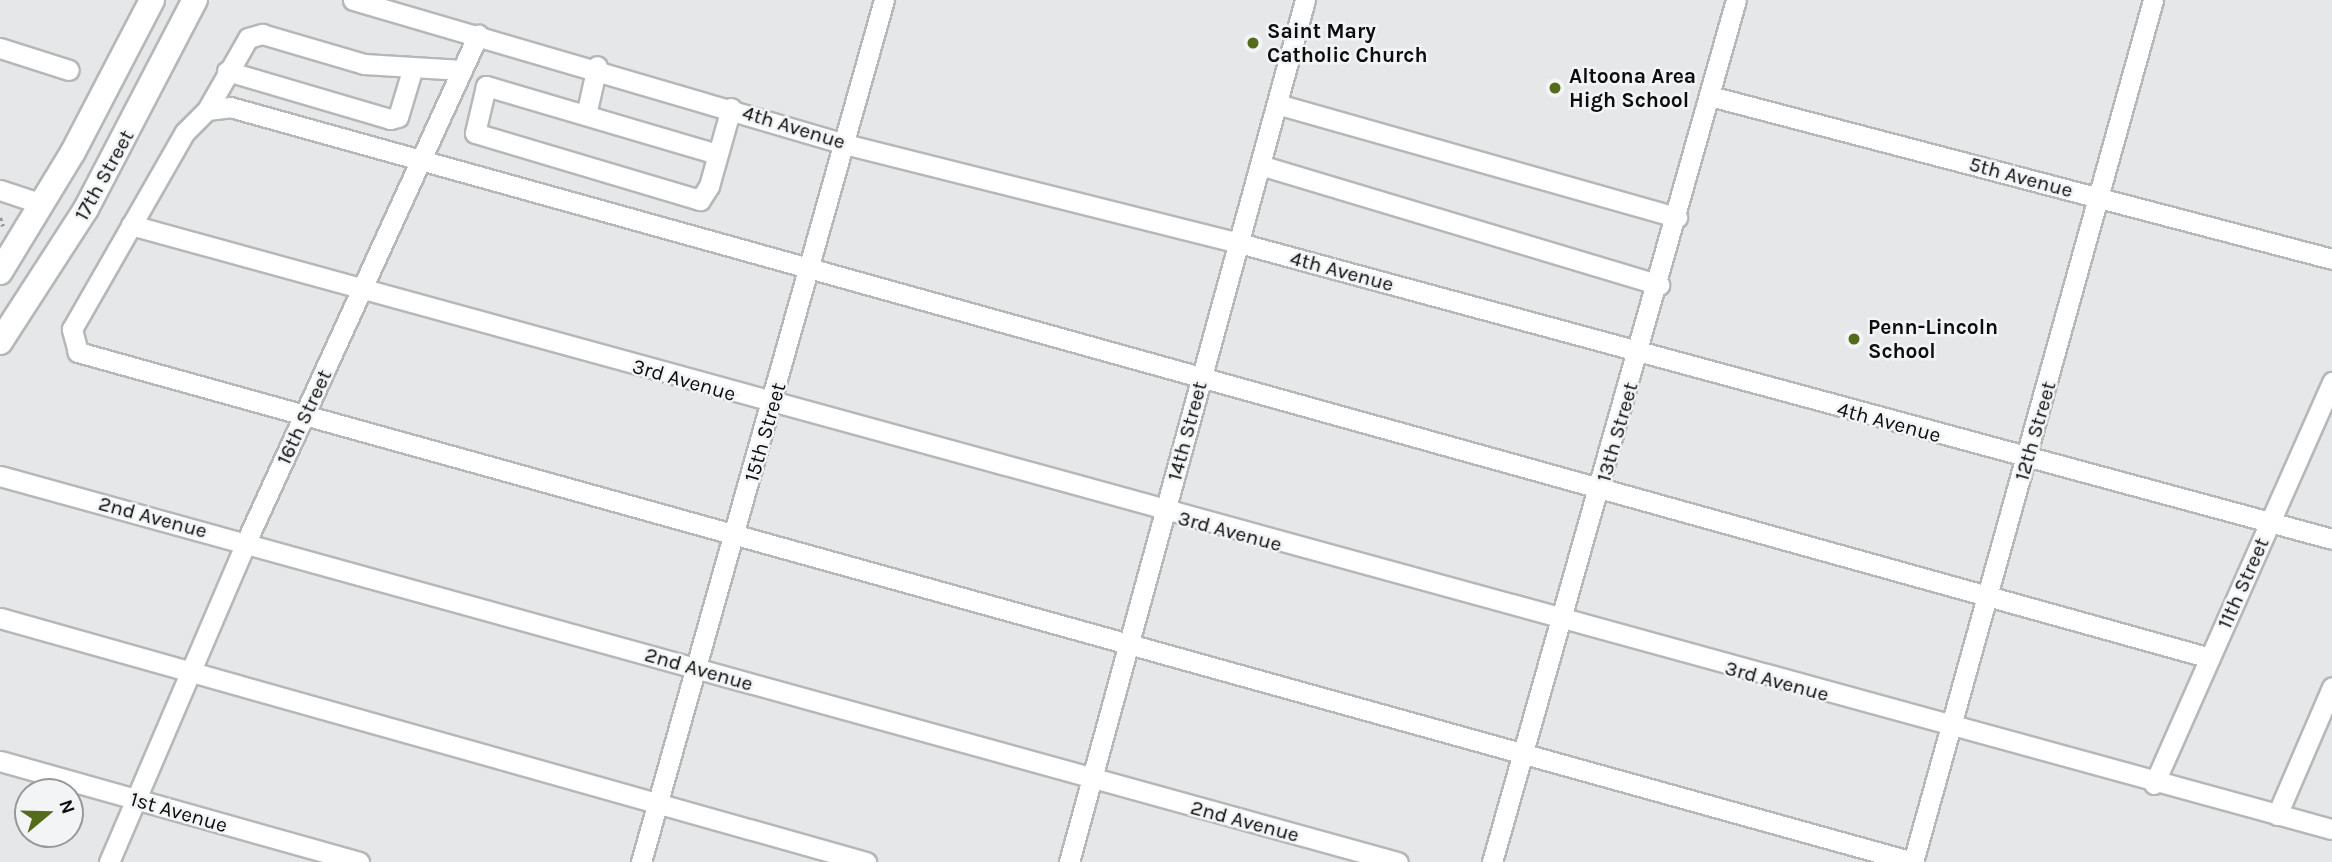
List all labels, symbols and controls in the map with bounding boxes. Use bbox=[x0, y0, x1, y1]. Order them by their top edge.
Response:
place label: Saint Mary Catholic Church bbox=[1267, 18, 1428, 68]
marker: Saint Mary Catholic Church bbox=[1245, 35, 1261, 51]
place label: Altoona Area High School bbox=[1569, 63, 1696, 113]
marker: Altoona Area High School bbox=[1547, 80, 1563, 96]
street label: 4th Avenue bbox=[739, 99, 849, 155]
street label: 17th Street bbox=[69, 125, 139, 225]
street label: 5th Avenue bbox=[1966, 151, 2076, 203]
street label: 4th Avenue bbox=[1287, 245, 1397, 297]
place label: Penn-Lincoln School bbox=[1868, 314, 1998, 364]
marker: Penn-Lincoln School bbox=[1846, 331, 1862, 347]
street label: 3rd Avenue bbox=[629, 353, 739, 407]
street label: 16th Street bbox=[271, 365, 337, 469]
street label: 12th Street bbox=[2009, 378, 2061, 484]
street label: 14th Street bbox=[1162, 379, 1212, 483]
street label: 13th Street bbox=[1591, 379, 1643, 485]
street label: 15th Street bbox=[739, 380, 791, 484]
street label: 4th Avenue bbox=[1834, 396, 1944, 448]
street label: 2nd Avenue bbox=[96, 490, 210, 544]
street label: 3rd Avenue bbox=[1175, 505, 1285, 557]
street label: 11th Street bbox=[2212, 534, 2274, 632]
street label: 2nd Avenue bbox=[642, 642, 756, 696]
street label: 3rd Avenue bbox=[1722, 655, 1832, 707]
north arrow bbox=[14, 778, 84, 848]
street label: 1st Avenue bbox=[127, 786, 231, 838]
street label: 2nd Avenue bbox=[1188, 794, 1302, 848]
text: N bbox=[54, 797, 80, 817]

